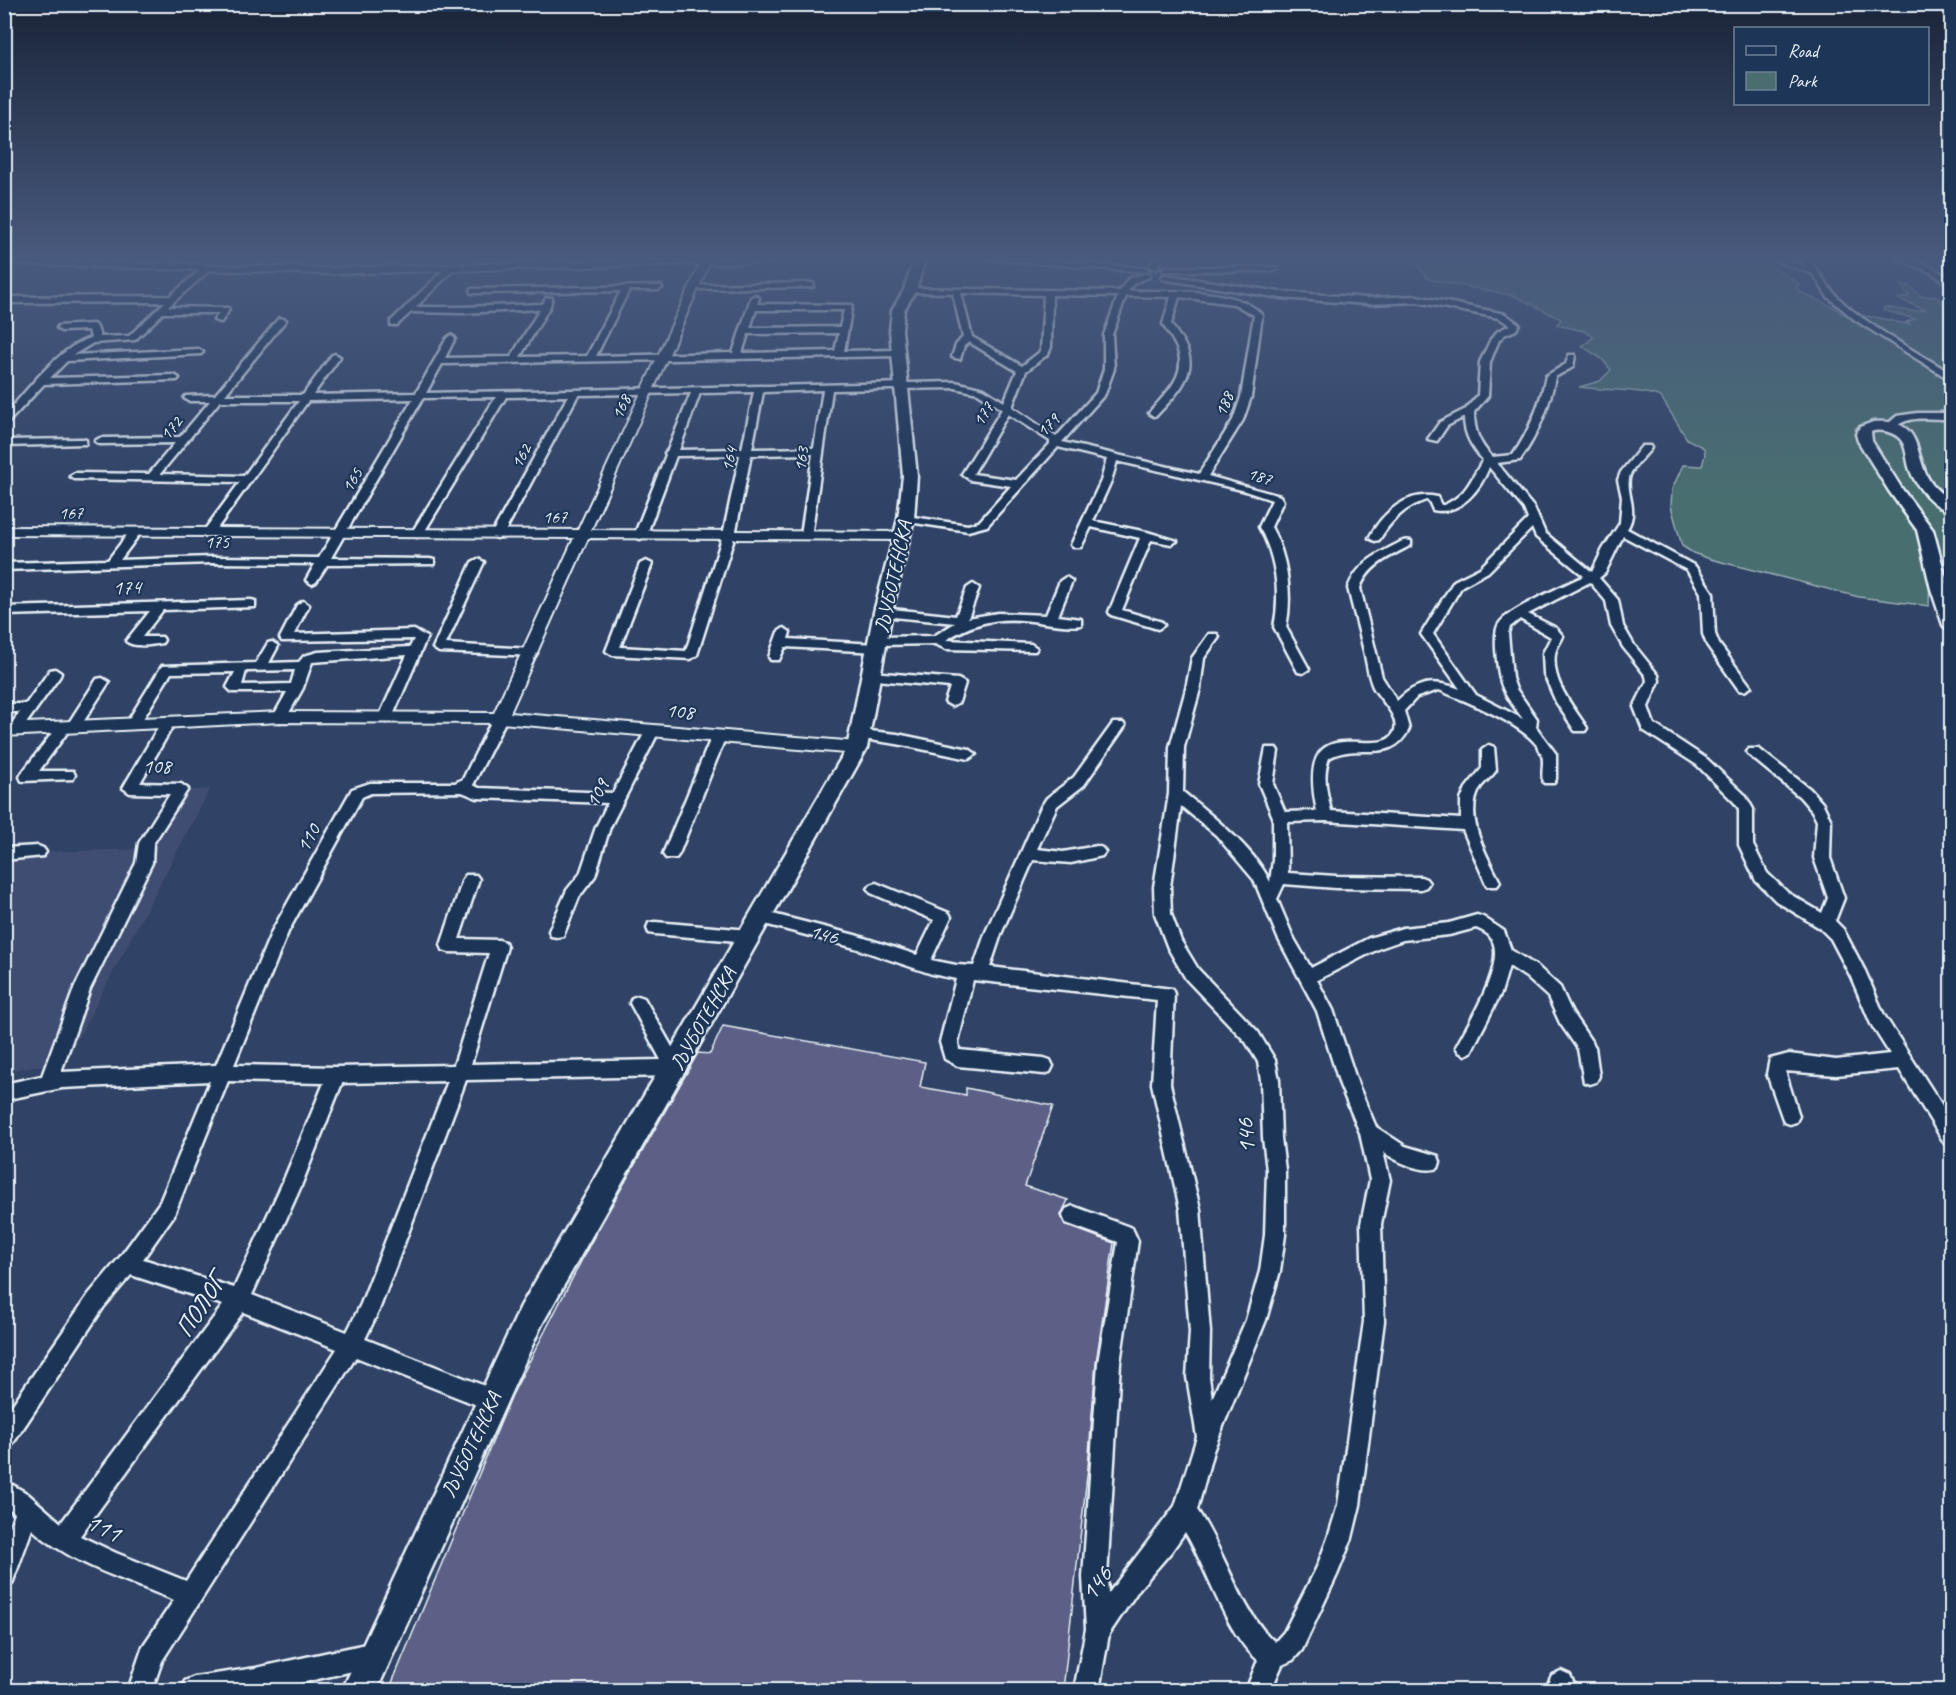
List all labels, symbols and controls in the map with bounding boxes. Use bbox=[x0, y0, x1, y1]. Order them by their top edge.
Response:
legend bbox=[1734, 27, 1929, 105]
text: Road bbox=[1788, 40, 1821, 62]
text: Park bbox=[1788, 70, 1818, 92]
street label: 188 bbox=[1209, 387, 1239, 419]
street label: 168 bbox=[606, 390, 637, 423]
street label: 177 bbox=[967, 397, 999, 430]
street label: 179 bbox=[1032, 407, 1066, 441]
street label: 172 bbox=[155, 410, 188, 444]
street label: 162 bbox=[506, 438, 537, 472]
street label: 164 bbox=[716, 443, 743, 473]
street label: 163 bbox=[788, 444, 814, 473]
street label: 187 bbox=[1245, 462, 1276, 490]
street label: 165 bbox=[336, 463, 368, 496]
street label: 167 bbox=[59, 502, 84, 524]
street label: 167 bbox=[543, 506, 568, 528]
street label: ЉУБОТЕНСКА bbox=[868, 517, 918, 635]
street label: 175 bbox=[205, 531, 230, 553]
street label: 174 bbox=[112, 573, 144, 600]
street label: 108 bbox=[665, 697, 698, 726]
street label: 108 bbox=[143, 753, 174, 779]
street label: 109 bbox=[579, 773, 616, 812]
street label: 110 bbox=[290, 818, 327, 857]
street label: 146 bbox=[807, 918, 842, 950]
street label: ЉУБОТЕНСКА bbox=[664, 962, 743, 1075]
street label: 146 bbox=[1228, 1116, 1263, 1155]
street label: ПОЛОГ bbox=[167, 1262, 237, 1343]
street label: ЉУБОТЕНСКА bbox=[435, 1387, 507, 1502]
street label: 111 bbox=[81, 1505, 128, 1551]
street label: 146 bbox=[1073, 1558, 1121, 1607]

